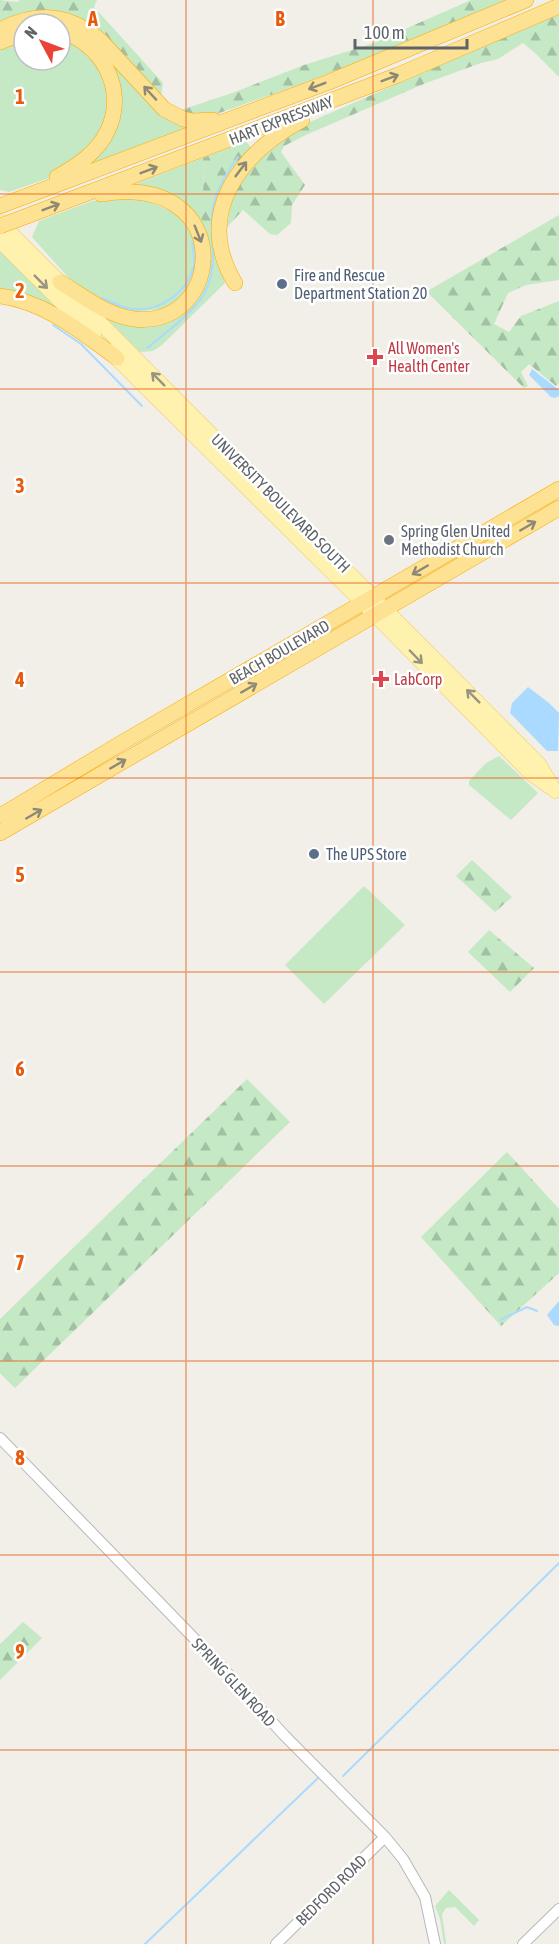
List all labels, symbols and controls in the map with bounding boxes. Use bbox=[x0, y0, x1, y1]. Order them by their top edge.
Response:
text: A bbox=[87, 7, 98, 30]
text: B bbox=[275, 7, 285, 30]
north arrow bbox=[12, 12, 72, 72]
scale bar bbox=[355, 12, 468, 50]
text: 100 m bbox=[364, 22, 405, 43]
text: N bbox=[21, 23, 41, 42]
one-way arrow bbox=[380, 72, 398, 83]
one-way arrow bbox=[308, 82, 327, 93]
text: 1 bbox=[15, 85, 25, 108]
one-way arrow bbox=[143, 86, 157, 101]
street label: HART EXPRESSWAY bbox=[226, 92, 336, 148]
one-way arrow bbox=[235, 162, 248, 178]
one-way arrow bbox=[139, 164, 157, 175]
one-way arrow bbox=[41, 201, 59, 212]
one-way arrow bbox=[193, 224, 204, 242]
place label: Fire and Rescue Department Station 20 bbox=[294, 266, 427, 303]
one-way arrow bbox=[34, 275, 49, 290]
marker: Fire and Rescue Department Station 20 bbox=[275, 277, 289, 291]
text: 2 bbox=[15, 279, 25, 302]
place label: All Women's Health Center bbox=[388, 339, 470, 375]
marker: All Women's Health Center bbox=[366, 348, 384, 366]
one-way arrow bbox=[150, 372, 165, 387]
street label: UNIVERSITY BOULEVARD SOUTH bbox=[208, 430, 354, 576]
text: 3 bbox=[15, 474, 25, 497]
one-way arrow bbox=[519, 520, 536, 532]
place label: Spring Glen United Methodist Church bbox=[401, 522, 510, 558]
marker: Spring Glen United Methodist Church bbox=[382, 533, 396, 547]
one-way arrow bbox=[412, 564, 429, 576]
street label: BEACH BOULEVARD bbox=[226, 616, 332, 688]
one-way arrow bbox=[409, 649, 423, 664]
text: 4 bbox=[14, 668, 25, 691]
marker: LabCorp bbox=[372, 670, 390, 688]
place label: LabCorp bbox=[394, 670, 442, 689]
one-way arrow bbox=[240, 682, 258, 693]
one-way arrow bbox=[465, 689, 480, 704]
one-way arrow bbox=[109, 758, 126, 770]
one-way arrow bbox=[25, 807, 42, 819]
place label: The UPS Store bbox=[326, 845, 407, 863]
marker: The UPS Store bbox=[307, 847, 321, 861]
text: 5 bbox=[15, 863, 25, 886]
text: 6 bbox=[15, 1057, 25, 1080]
text: 7 bbox=[15, 1251, 25, 1274]
text: 8 bbox=[15, 1446, 25, 1469]
street label: SPRING GLEN ROAD bbox=[189, 1634, 279, 1730]
text: 9 bbox=[15, 1640, 25, 1663]
street label: BEDFORD ROAD bbox=[292, 1851, 370, 1929]

